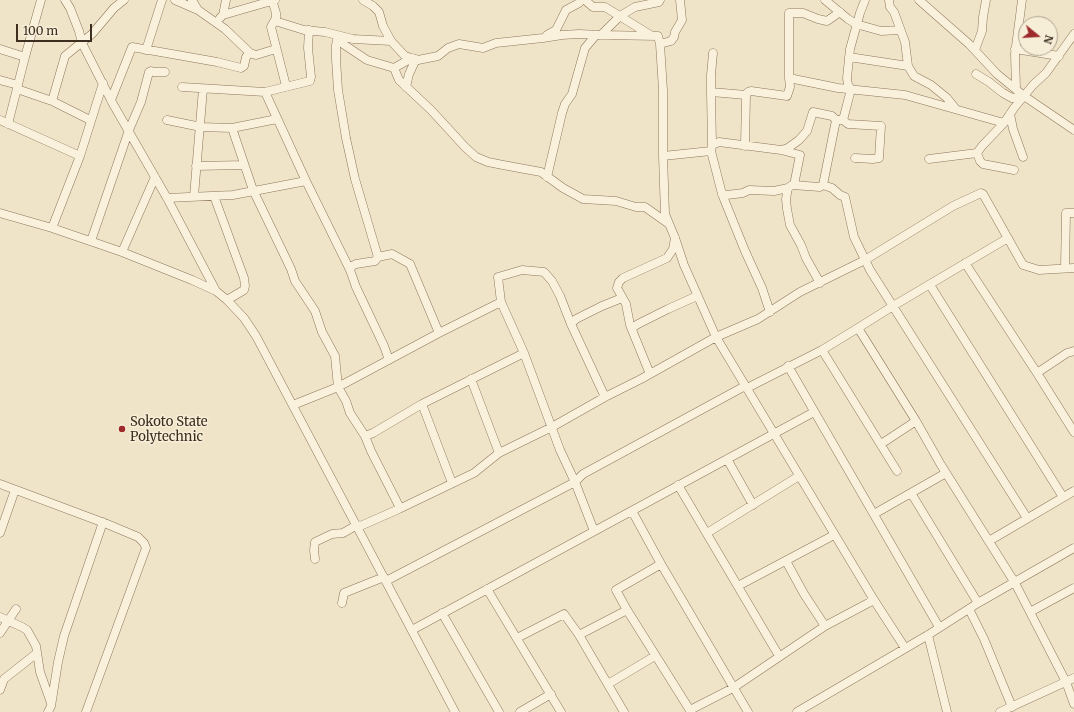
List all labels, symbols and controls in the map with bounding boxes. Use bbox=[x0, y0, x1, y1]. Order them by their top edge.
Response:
scale bar bbox=[18, 16, 94, 42]
north arrow bbox=[1018, 16, 1058, 56]
text: 100 m bbox=[23, 23, 58, 38]
text: N bbox=[1040, 33, 1056, 46]
place label: Sokoto State Polytechnic bbox=[130, 414, 208, 445]
marker: Sokoto State Polytechnic bbox=[117, 424, 127, 434]

